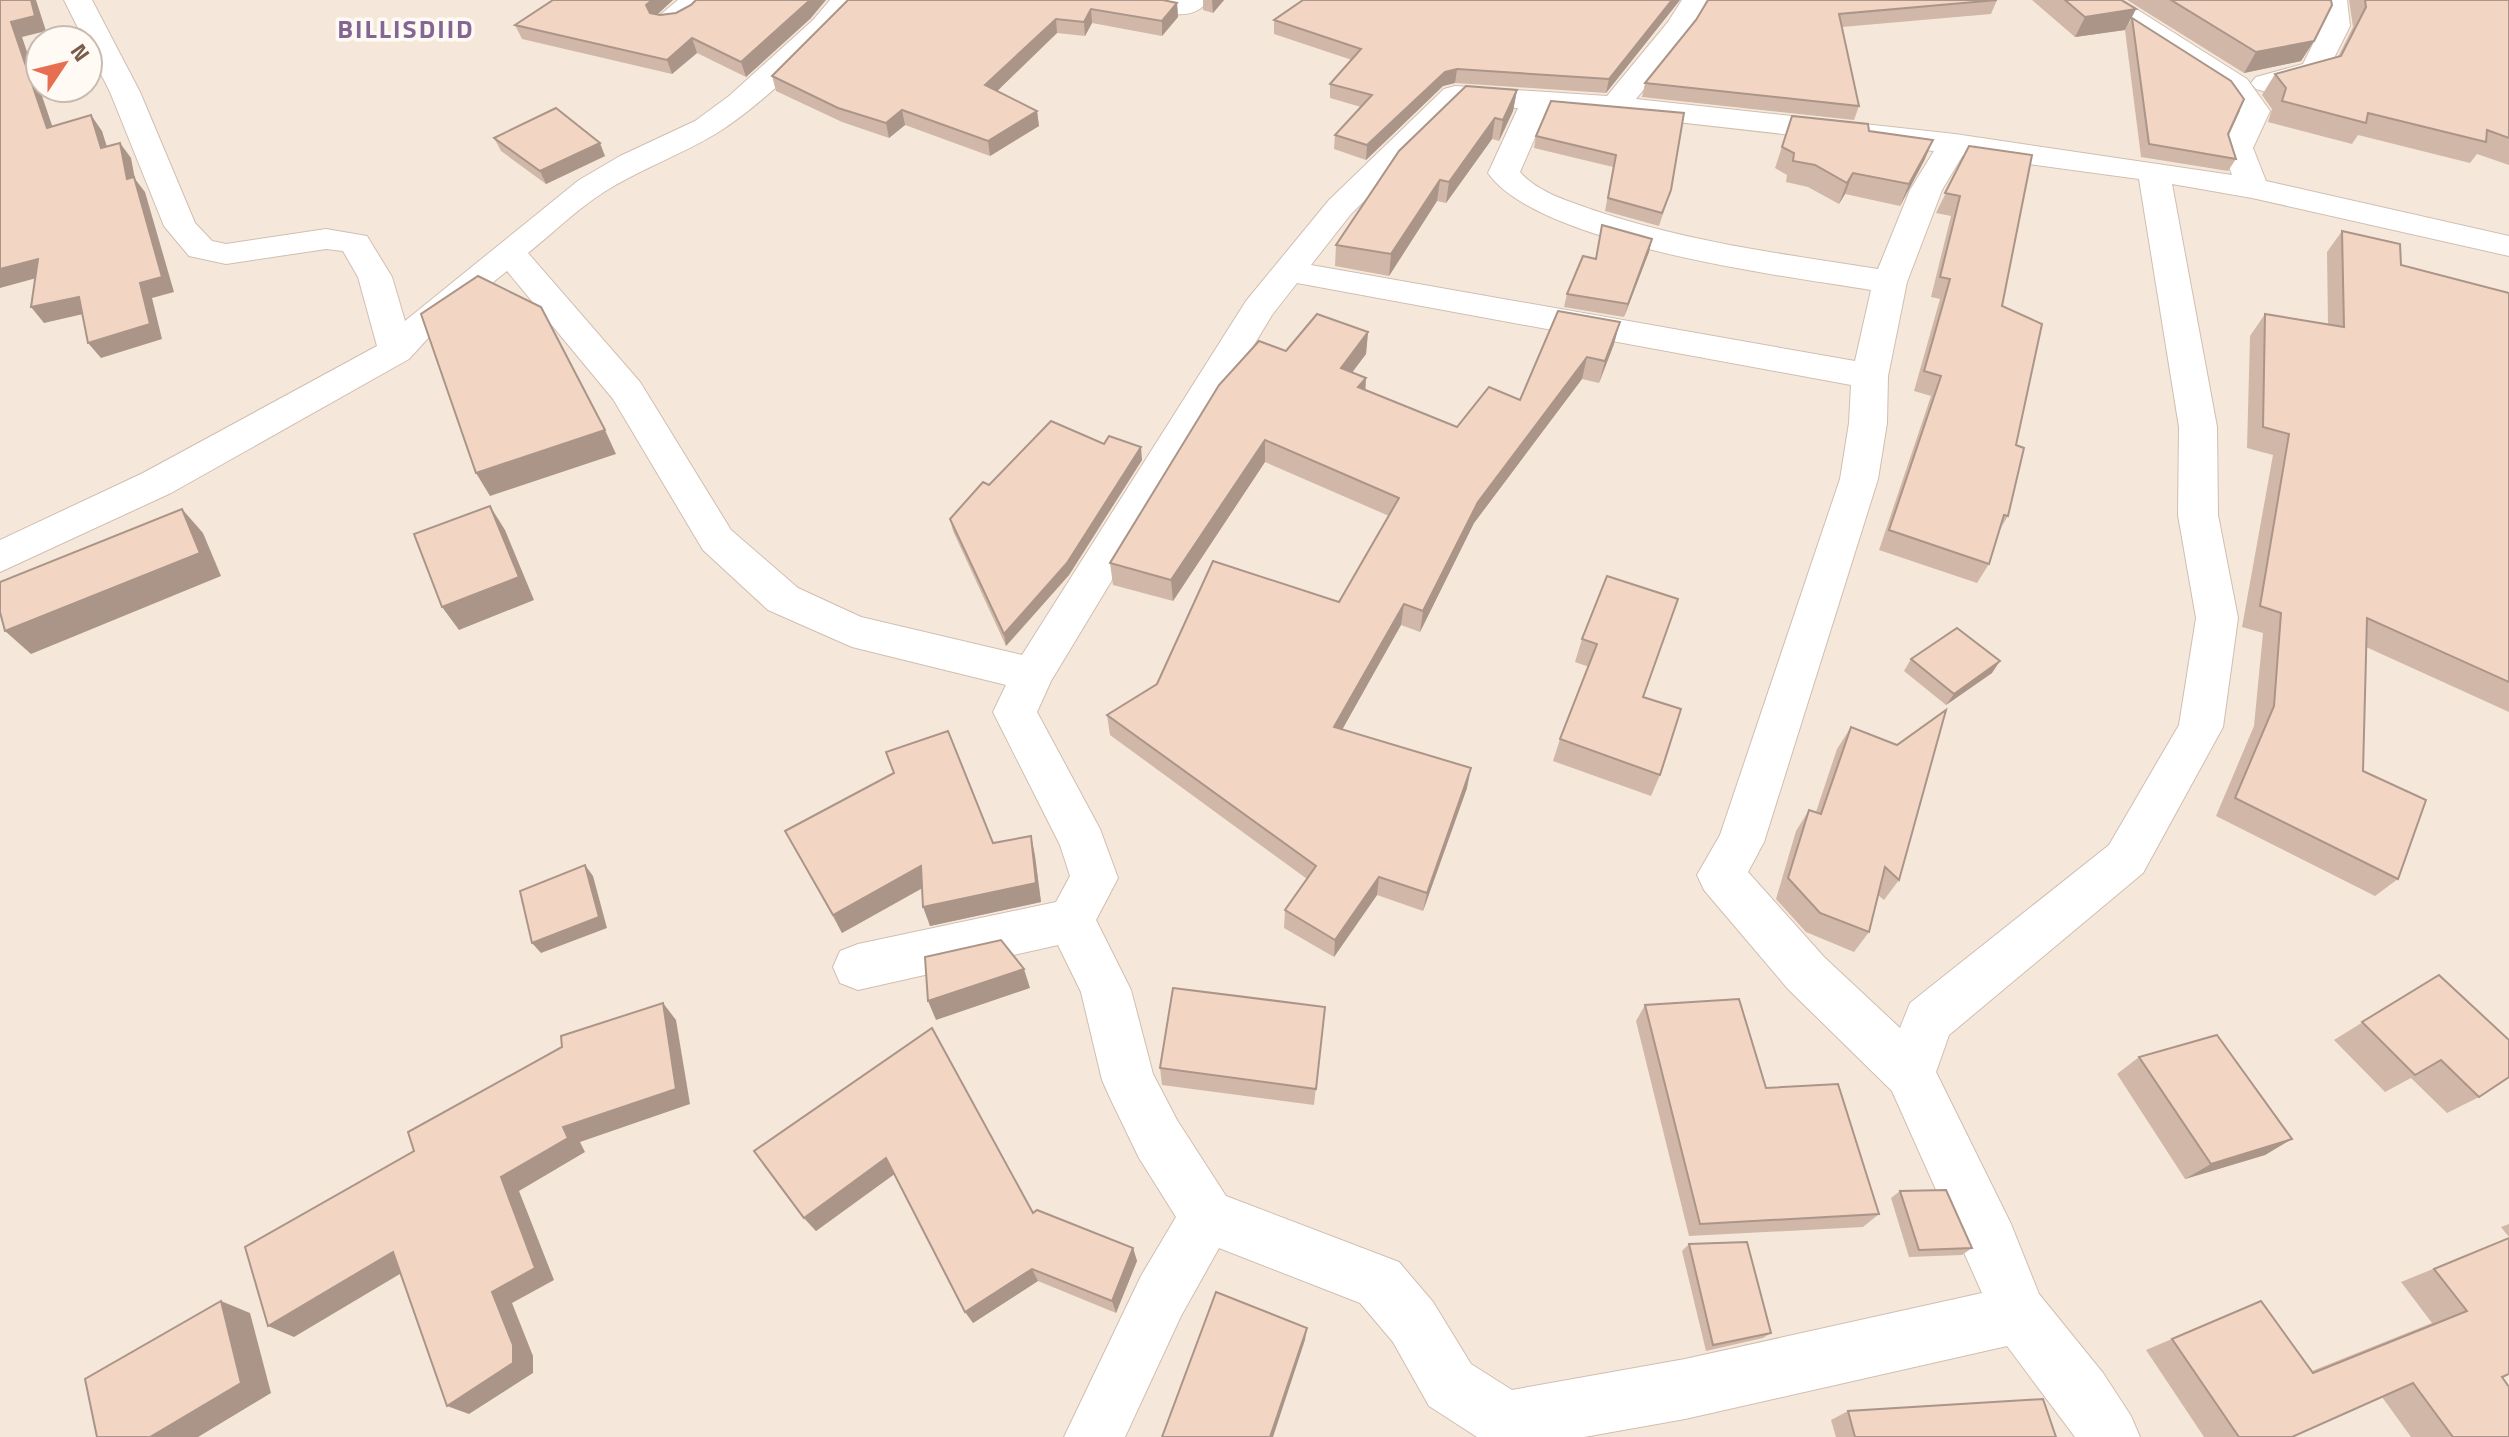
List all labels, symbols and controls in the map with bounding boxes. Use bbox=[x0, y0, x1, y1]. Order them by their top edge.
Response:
district label: BILLISDIID bbox=[337, 9, 475, 48]
north arrow bbox=[24, 24, 104, 104]
text: N bbox=[62, 37, 99, 69]

